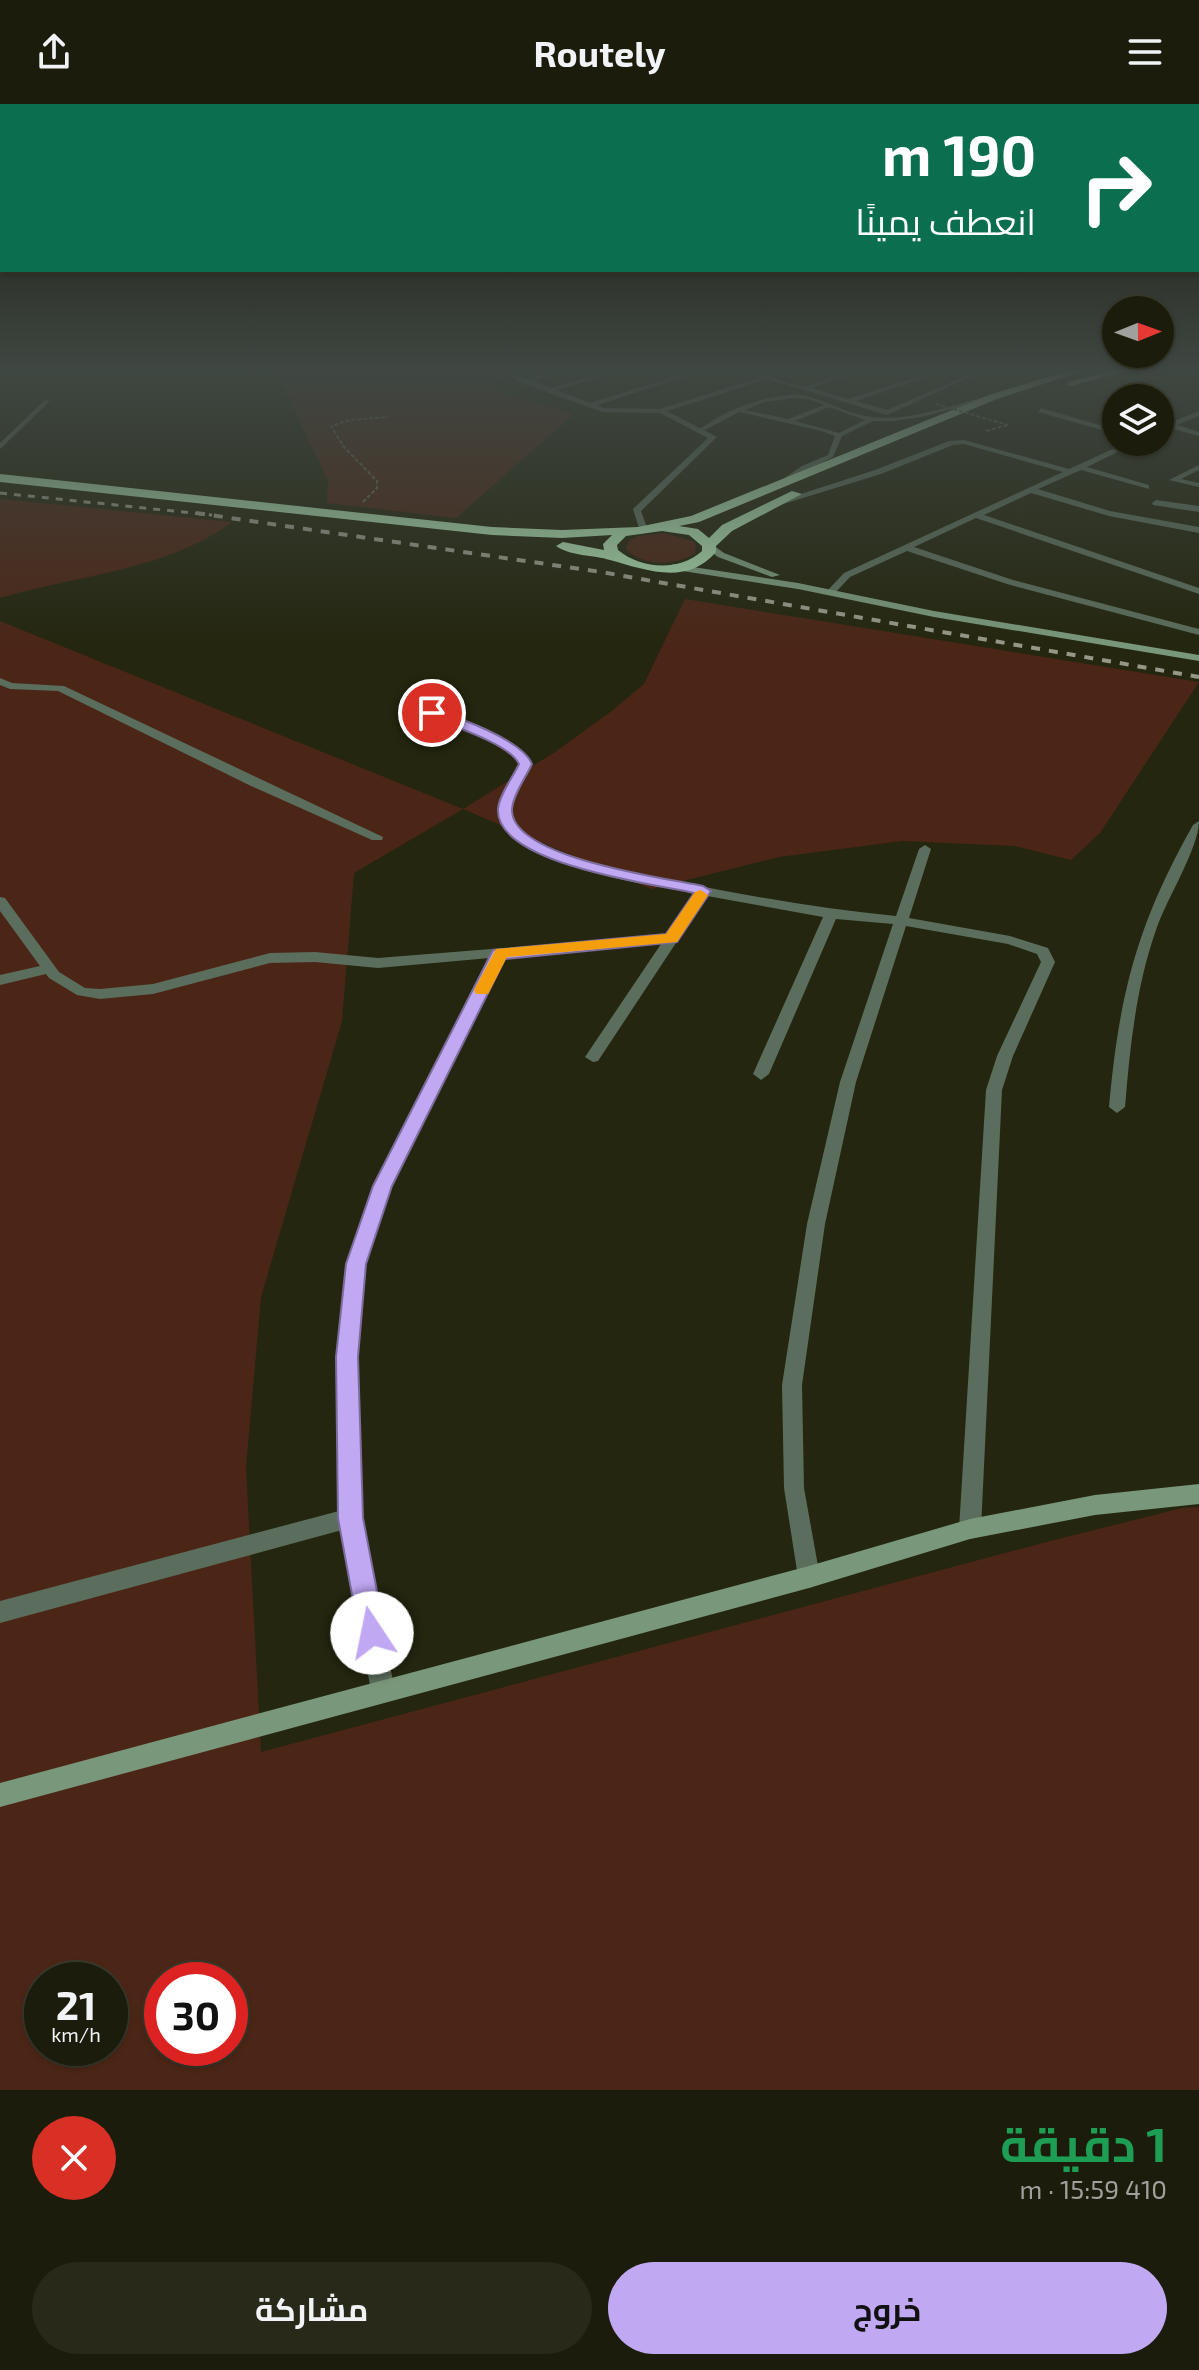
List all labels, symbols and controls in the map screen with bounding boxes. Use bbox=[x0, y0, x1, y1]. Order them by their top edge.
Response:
icon: share bbox=[32, 30, 76, 74]
icon: menu bbox=[1123, 30, 1167, 74]
text: Routely bbox=[533, 31, 666, 74]
text: 190 m bbox=[882, 120, 1036, 187]
icon: right bbox=[1064, 136, 1168, 240]
text: انعطف يمينًا bbox=[855, 199, 1036, 242]
north arrow bbox=[1102, 296, 1174, 368]
map controls bbox=[1102, 296, 1174, 456]
button: layers bbox=[1102, 384, 1174, 456]
pin bbox=[398, 679, 466, 747]
icon: arrive bbox=[410, 691, 454, 735]
position arrow bbox=[330, 1591, 414, 1675]
speed limit sign: 30 bbox=[144, 1962, 248, 2066]
text: 21 bbox=[56, 1980, 96, 2028]
text: km/h bbox=[51, 2022, 101, 2046]
text: 1 دقيقة bbox=[1000, 2114, 1167, 2172]
button: close bbox=[32, 2116, 116, 2200]
text: 410 m · 15:59 bbox=[1019, 2173, 1167, 2204]
button: مشاركة bbox=[32, 2262, 592, 2354]
button: خروج bbox=[608, 2262, 1167, 2354]

